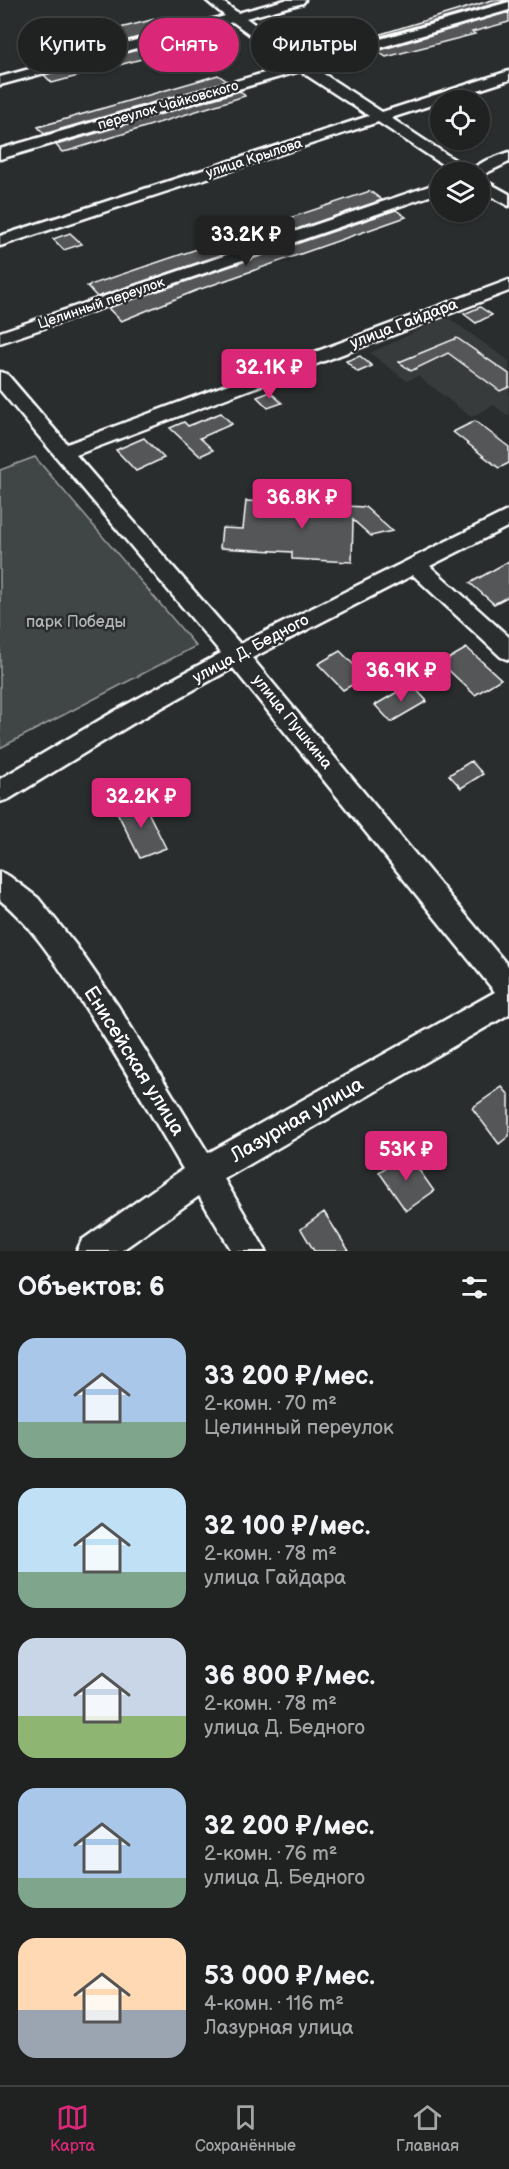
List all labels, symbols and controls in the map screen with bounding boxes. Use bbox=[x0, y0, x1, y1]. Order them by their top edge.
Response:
chip: Купить bbox=[18, 18, 127, 72]
chip: Снять bbox=[139, 18, 239, 72]
chip: Фильтры bbox=[251, 18, 378, 72]
street label: переулок Чайковского bbox=[96, 77, 240, 133]
map controls bbox=[430, 90, 490, 222]
button: locate bbox=[430, 90, 490, 150]
street label: улица Крылова bbox=[204, 134, 305, 182]
button: layers bbox=[430, 162, 490, 222]
pin: 33.2K ₽ bbox=[191, 216, 301, 267]
text: 33.2K ₽ bbox=[211, 223, 281, 247]
street label: Целинный переулок bbox=[35, 273, 167, 333]
street label: улица Гайдара bbox=[348, 295, 461, 353]
pin: 32.1K ₽ bbox=[214, 349, 324, 400]
text: 32.1K ₽ bbox=[235, 356, 303, 380]
pin: 36.8K ₽ bbox=[247, 479, 357, 530]
text: 36.8K ₽ bbox=[267, 486, 337, 510]
street label: улица Д. Бедного bbox=[190, 610, 312, 688]
park label: парк Победы bbox=[26, 613, 126, 632]
pin: 36.9K ₽ bbox=[346, 652, 456, 703]
text: 36.9K ₽ bbox=[366, 659, 436, 683]
street label: улица Пушкина bbox=[248, 671, 336, 774]
pin: 32.2K ₽ bbox=[86, 778, 196, 829]
text: 32.2K ₽ bbox=[106, 785, 176, 809]
street label: Енисейская улица bbox=[78, 982, 190, 1140]
street label: Лазурная улица bbox=[225, 1072, 368, 1168]
pin: 53K ₽ bbox=[364, 1131, 448, 1182]
text: 53K ₽ bbox=[379, 1138, 433, 1162]
icon: filters bbox=[458, 1271, 491, 1304]
text: Объектов: 6 bbox=[18, 1272, 165, 1303]
text: 33 200 ₽/мес. bbox=[204, 1361, 374, 1392]
icon: home bbox=[66, 1362, 138, 1434]
text: 2-комн. · 70 m² bbox=[204, 1392, 337, 1416]
text: Целинный переулок bbox=[204, 1416, 394, 1440]
text: 32 100 ₽/мес. bbox=[204, 1511, 370, 1542]
icon: home bbox=[66, 1512, 138, 1584]
text: 2-комн. · 78 m² bbox=[204, 1542, 337, 1566]
text: улица Гайдара bbox=[204, 1566, 346, 1590]
text: 36 800 ₽/мес. bbox=[204, 1661, 375, 1692]
icon: home bbox=[66, 1662, 138, 1734]
text: 2-комн. · 78 m² bbox=[204, 1692, 337, 1716]
text: улица Д. Бедного bbox=[204, 1716, 365, 1740]
text: 32 200 ₽/мес. bbox=[204, 1811, 375, 1842]
icon: home bbox=[66, 1812, 138, 1884]
text: 2-комн. · 76 m² bbox=[204, 1842, 337, 1866]
text: улица Д. Бедного bbox=[204, 1866, 365, 1890]
text: 53 000 ₽/мес. bbox=[204, 1961, 375, 1992]
icon: home bbox=[66, 1962, 138, 2034]
text: 4-комн. · 116 m² bbox=[204, 1992, 344, 2016]
text: Лазурная улица bbox=[204, 2016, 354, 2040]
tab: Карта bbox=[50, 2101, 95, 2156]
tab: Сохранённые bbox=[195, 2101, 296, 2156]
tab: Главная bbox=[396, 2101, 459, 2156]

